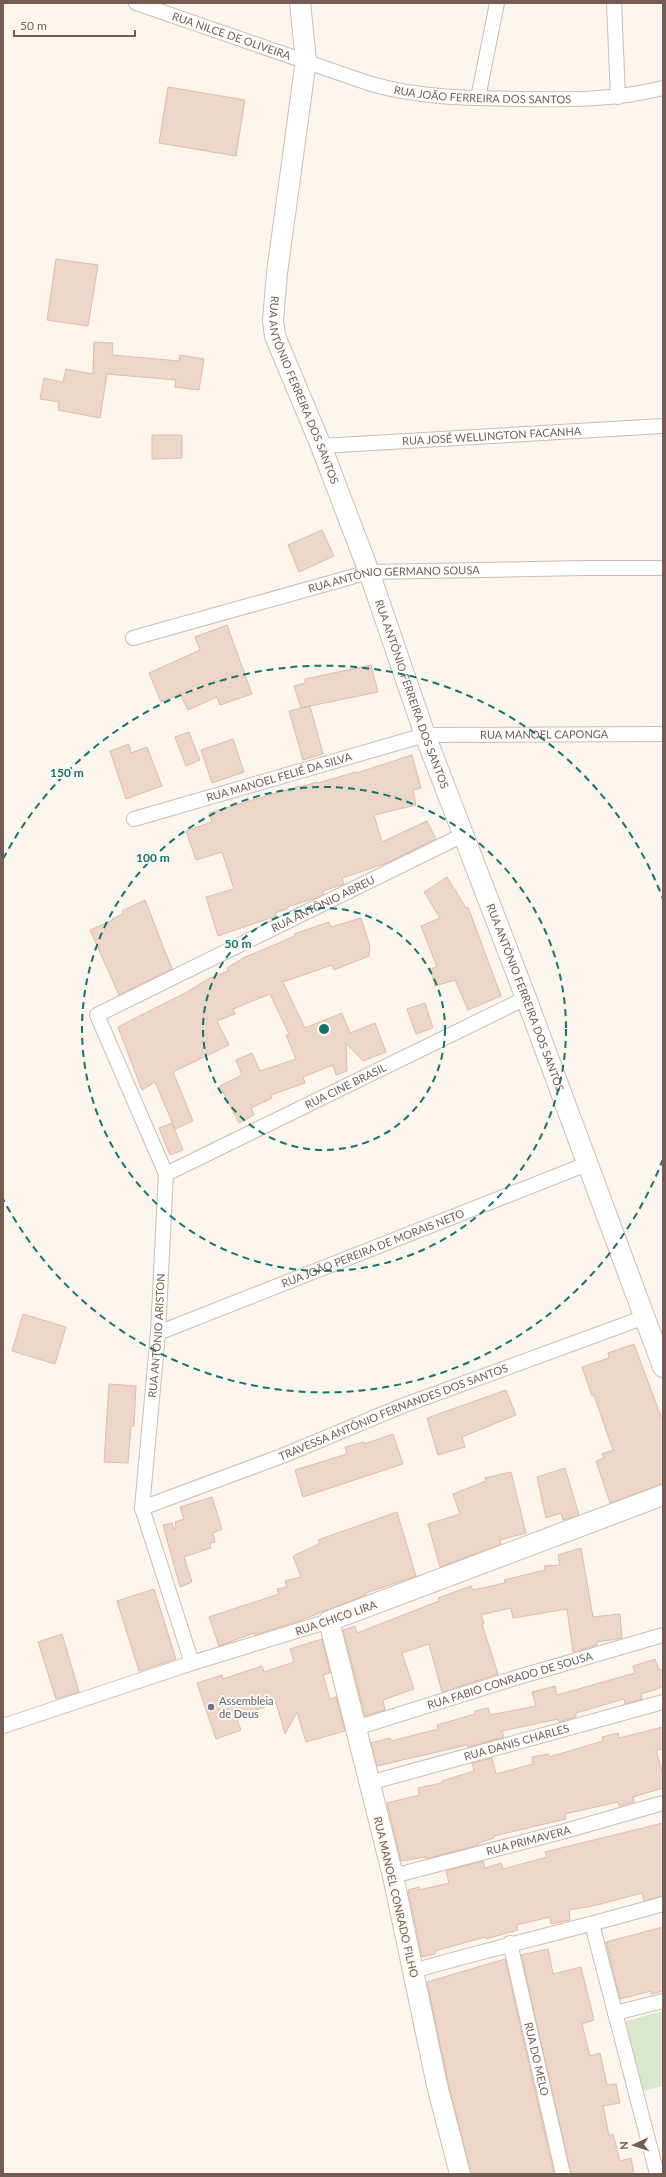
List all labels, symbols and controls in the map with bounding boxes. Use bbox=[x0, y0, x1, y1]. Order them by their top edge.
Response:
street label: RUA NILCE DE OLIVEIRA bbox=[171, 9, 293, 62]
scale bar bbox=[14, 12, 135, 38]
text: 50 m bbox=[20, 18, 47, 33]
street label: RUA JOÃO FERREIRA DOS SANTOS bbox=[393, 83, 571, 105]
street label: RUA ANTÔNIO FERREIRA DOS SANTOS bbox=[267, 295, 342, 486]
street label: RUA JOSÉ WELLINGTON FACANHA bbox=[402, 424, 582, 447]
street label: RUA ANTÔNIO GERMANO SOUSA bbox=[307, 563, 480, 595]
street label: RUA ANTÔNIO FERREIRA DOS SANTOS bbox=[373, 598, 452, 790]
street label: RUA MANOEL CAPONGA bbox=[480, 727, 609, 741]
street label: RUA MANOEL FELIÉ DA SILVA bbox=[205, 749, 354, 804]
text: 150 m bbox=[50, 765, 84, 780]
text: 100 m bbox=[136, 850, 170, 865]
street label: RUA ANTÔNIO ABREU bbox=[269, 872, 377, 934]
street label: RUA ANTÔNIO FERREIRA DOS SANTOS bbox=[484, 902, 567, 1093]
text: 50 m bbox=[225, 936, 251, 951]
centre of rings bbox=[317, 1022, 331, 1036]
street label: RUA CINE BRASIL bbox=[303, 1060, 389, 1111]
street label: RUA JOÃO PEREIRA DE MORAIS NETO bbox=[280, 1206, 466, 1290]
street label: RUA ANTÔNIO ARISTON bbox=[145, 1273, 167, 1398]
street label: TRAVESSA ANTÔNIO FERNANDES DOS SANTOS bbox=[277, 1361, 510, 1463]
street label: RUA CHICO LIRA bbox=[293, 1597, 379, 1638]
street label: RUA FABIO CONRADO DE SOUSA bbox=[425, 1649, 594, 1711]
place label: Assembleia de Deus bbox=[219, 1694, 274, 1720]
marker: Assembleia de Deus bbox=[206, 1702, 216, 1712]
street label: RUA DANIS CHARLES bbox=[462, 1721, 571, 1763]
street label: RUA MANOEL CONRADO FILHO bbox=[372, 1815, 421, 1979]
street label: RUA PRIMAVERA bbox=[485, 1823, 572, 1857]
street label: RUA DO MELO bbox=[522, 2021, 552, 2097]
north arrow bbox=[614, 2125, 654, 2165]
text: N bbox=[617, 2141, 630, 2150]

